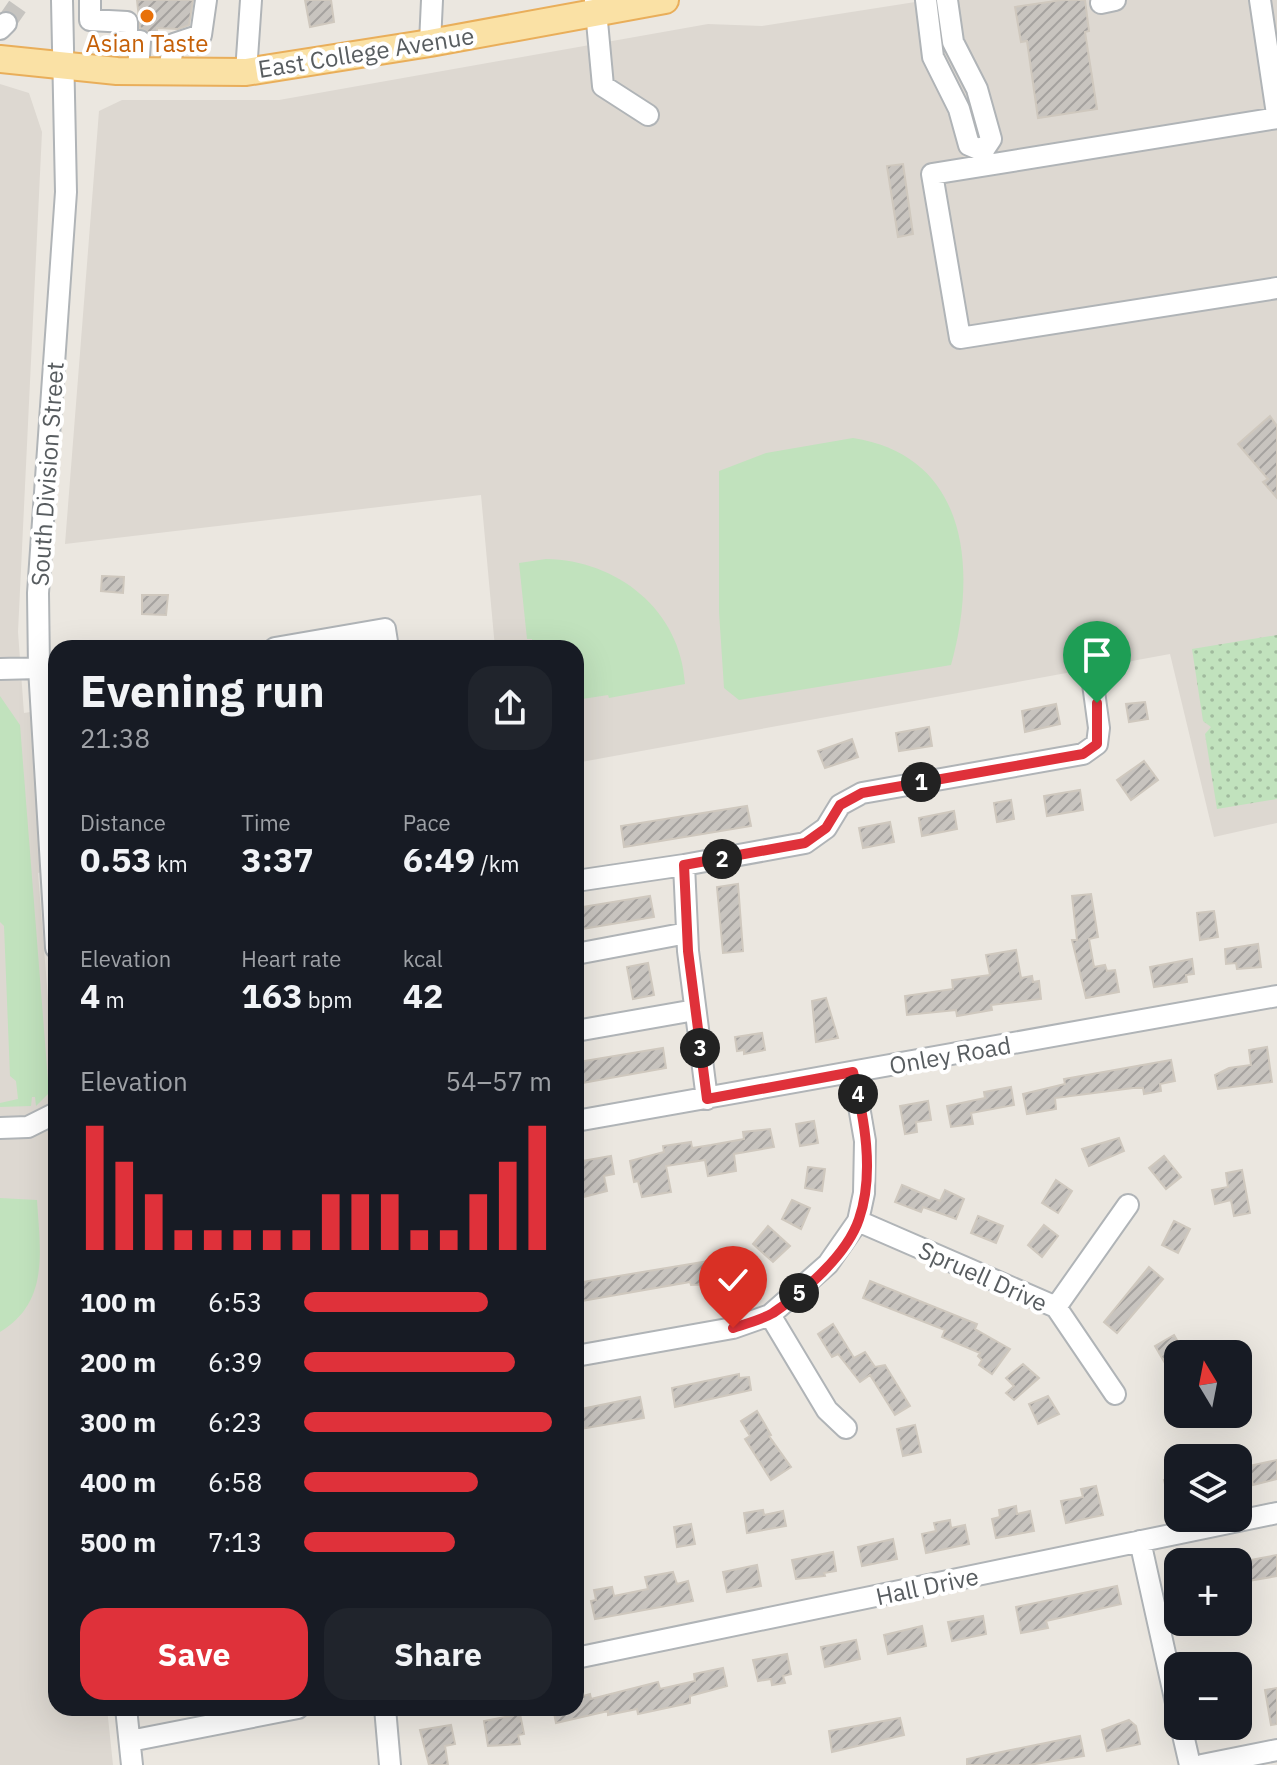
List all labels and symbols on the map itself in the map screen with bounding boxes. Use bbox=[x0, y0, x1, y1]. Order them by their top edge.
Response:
marker: Asian Taste bbox=[138, 7, 156, 25]
street label: East College Avenue bbox=[256, 19, 476, 85]
place label: Asian Taste bbox=[85, 27, 209, 59]
street label: South Division Street bbox=[23, 361, 71, 587]
pin bbox=[1063, 621, 1131, 703]
pin: 1 bbox=[901, 762, 941, 802]
pin: 2 bbox=[702, 839, 742, 879]
pin: 3 bbox=[680, 1028, 720, 1068]
street label: Onley Road bbox=[887, 1029, 1013, 1081]
pin: 4 bbox=[838, 1074, 878, 1114]
street label: Spruell Drive bbox=[914, 1233, 1052, 1319]
pin bbox=[699, 1246, 767, 1328]
pin: 5 bbox=[779, 1273, 819, 1313]
north arrow bbox=[1164, 1340, 1252, 1428]
street label: Hall Drive bbox=[873, 1560, 981, 1612]

